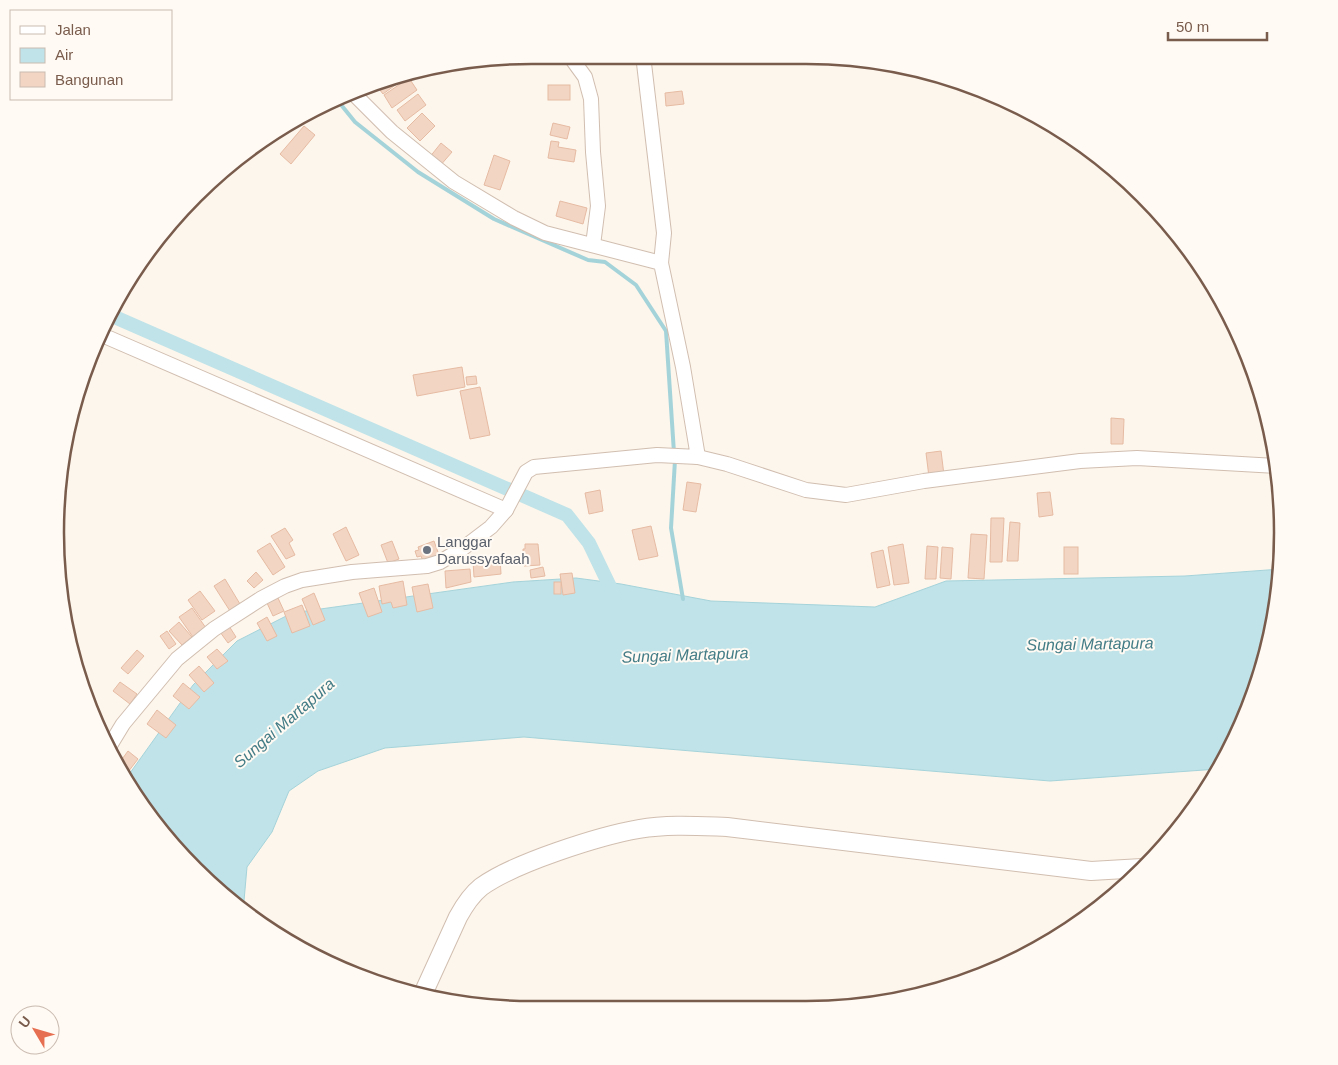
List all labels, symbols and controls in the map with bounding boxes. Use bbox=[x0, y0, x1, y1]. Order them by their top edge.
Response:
legend bbox=[10, 10, 172, 100]
scale bar bbox=[1168, 10, 1267, 42]
text: 50 m bbox=[1176, 18, 1209, 35]
text: Jalan bbox=[55, 21, 91, 38]
text: Air bbox=[55, 46, 73, 63]
text: Bangunan bbox=[55, 71, 123, 88]
place label: Langgar Darussyafaah bbox=[437, 533, 530, 567]
marker: Langgar Darussyafaah bbox=[421, 544, 433, 556]
water label: Sungai Martapura bbox=[1026, 634, 1154, 654]
water label: Sungai Martapura bbox=[621, 644, 749, 666]
water label: Sungai Martapura bbox=[230, 675, 338, 771]
north arrow bbox=[10, 1005, 60, 1055]
text: U bbox=[15, 1013, 34, 1031]

